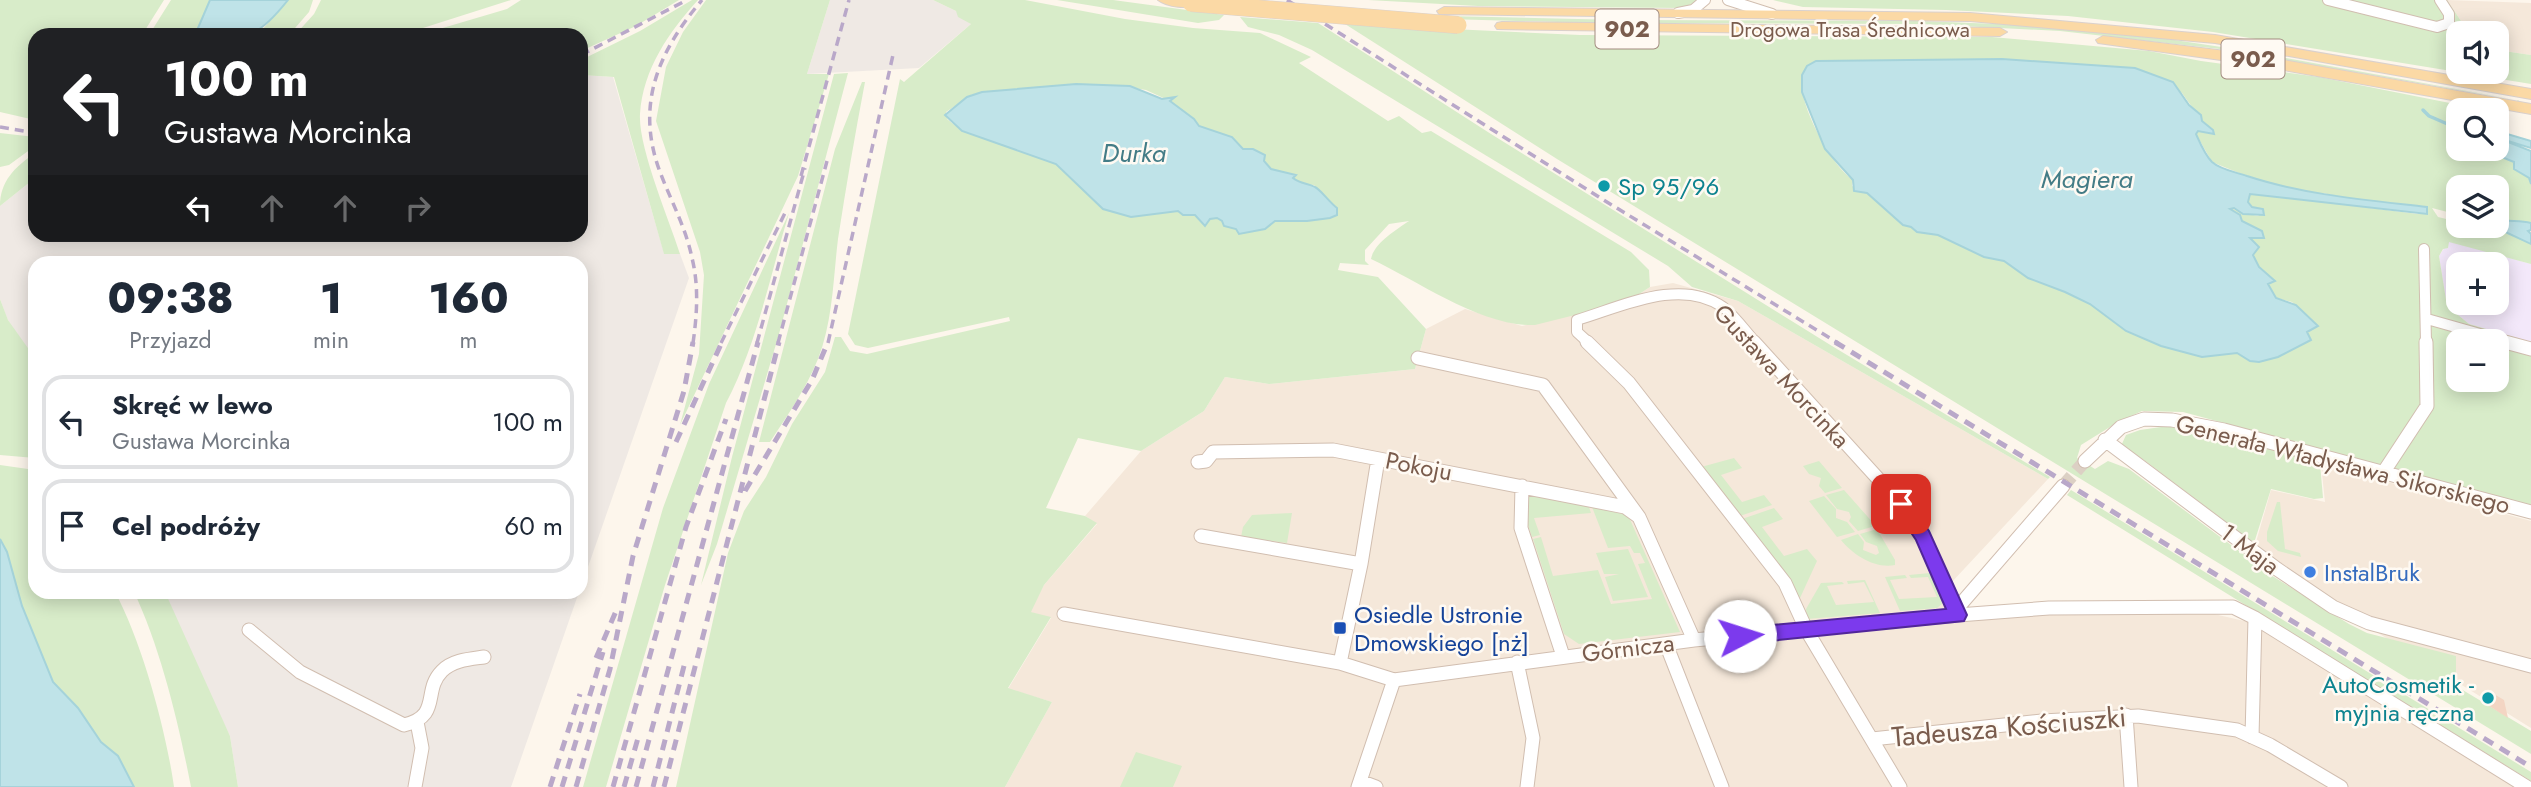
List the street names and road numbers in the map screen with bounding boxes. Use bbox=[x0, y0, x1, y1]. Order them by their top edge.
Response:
road number: 902 bbox=[1596, 10, 1658, 48]
street label: Drogowa Trasa Średnicowa bbox=[1730, 15, 1970, 45]
road number: 902 bbox=[2222, 40, 2284, 78]
street label: Gustawa Morcinka bbox=[1706, 296, 1858, 456]
street label: Generała Władysława Sikorskiego bbox=[2172, 405, 2514, 523]
street label: Pokoju bbox=[1383, 442, 1455, 490]
street label: 1 Maja bbox=[2213, 515, 2287, 583]
street label: Górnicza bbox=[1580, 625, 1676, 671]
street label: Tadeusza Kościuszki bbox=[1890, 696, 2128, 758]

